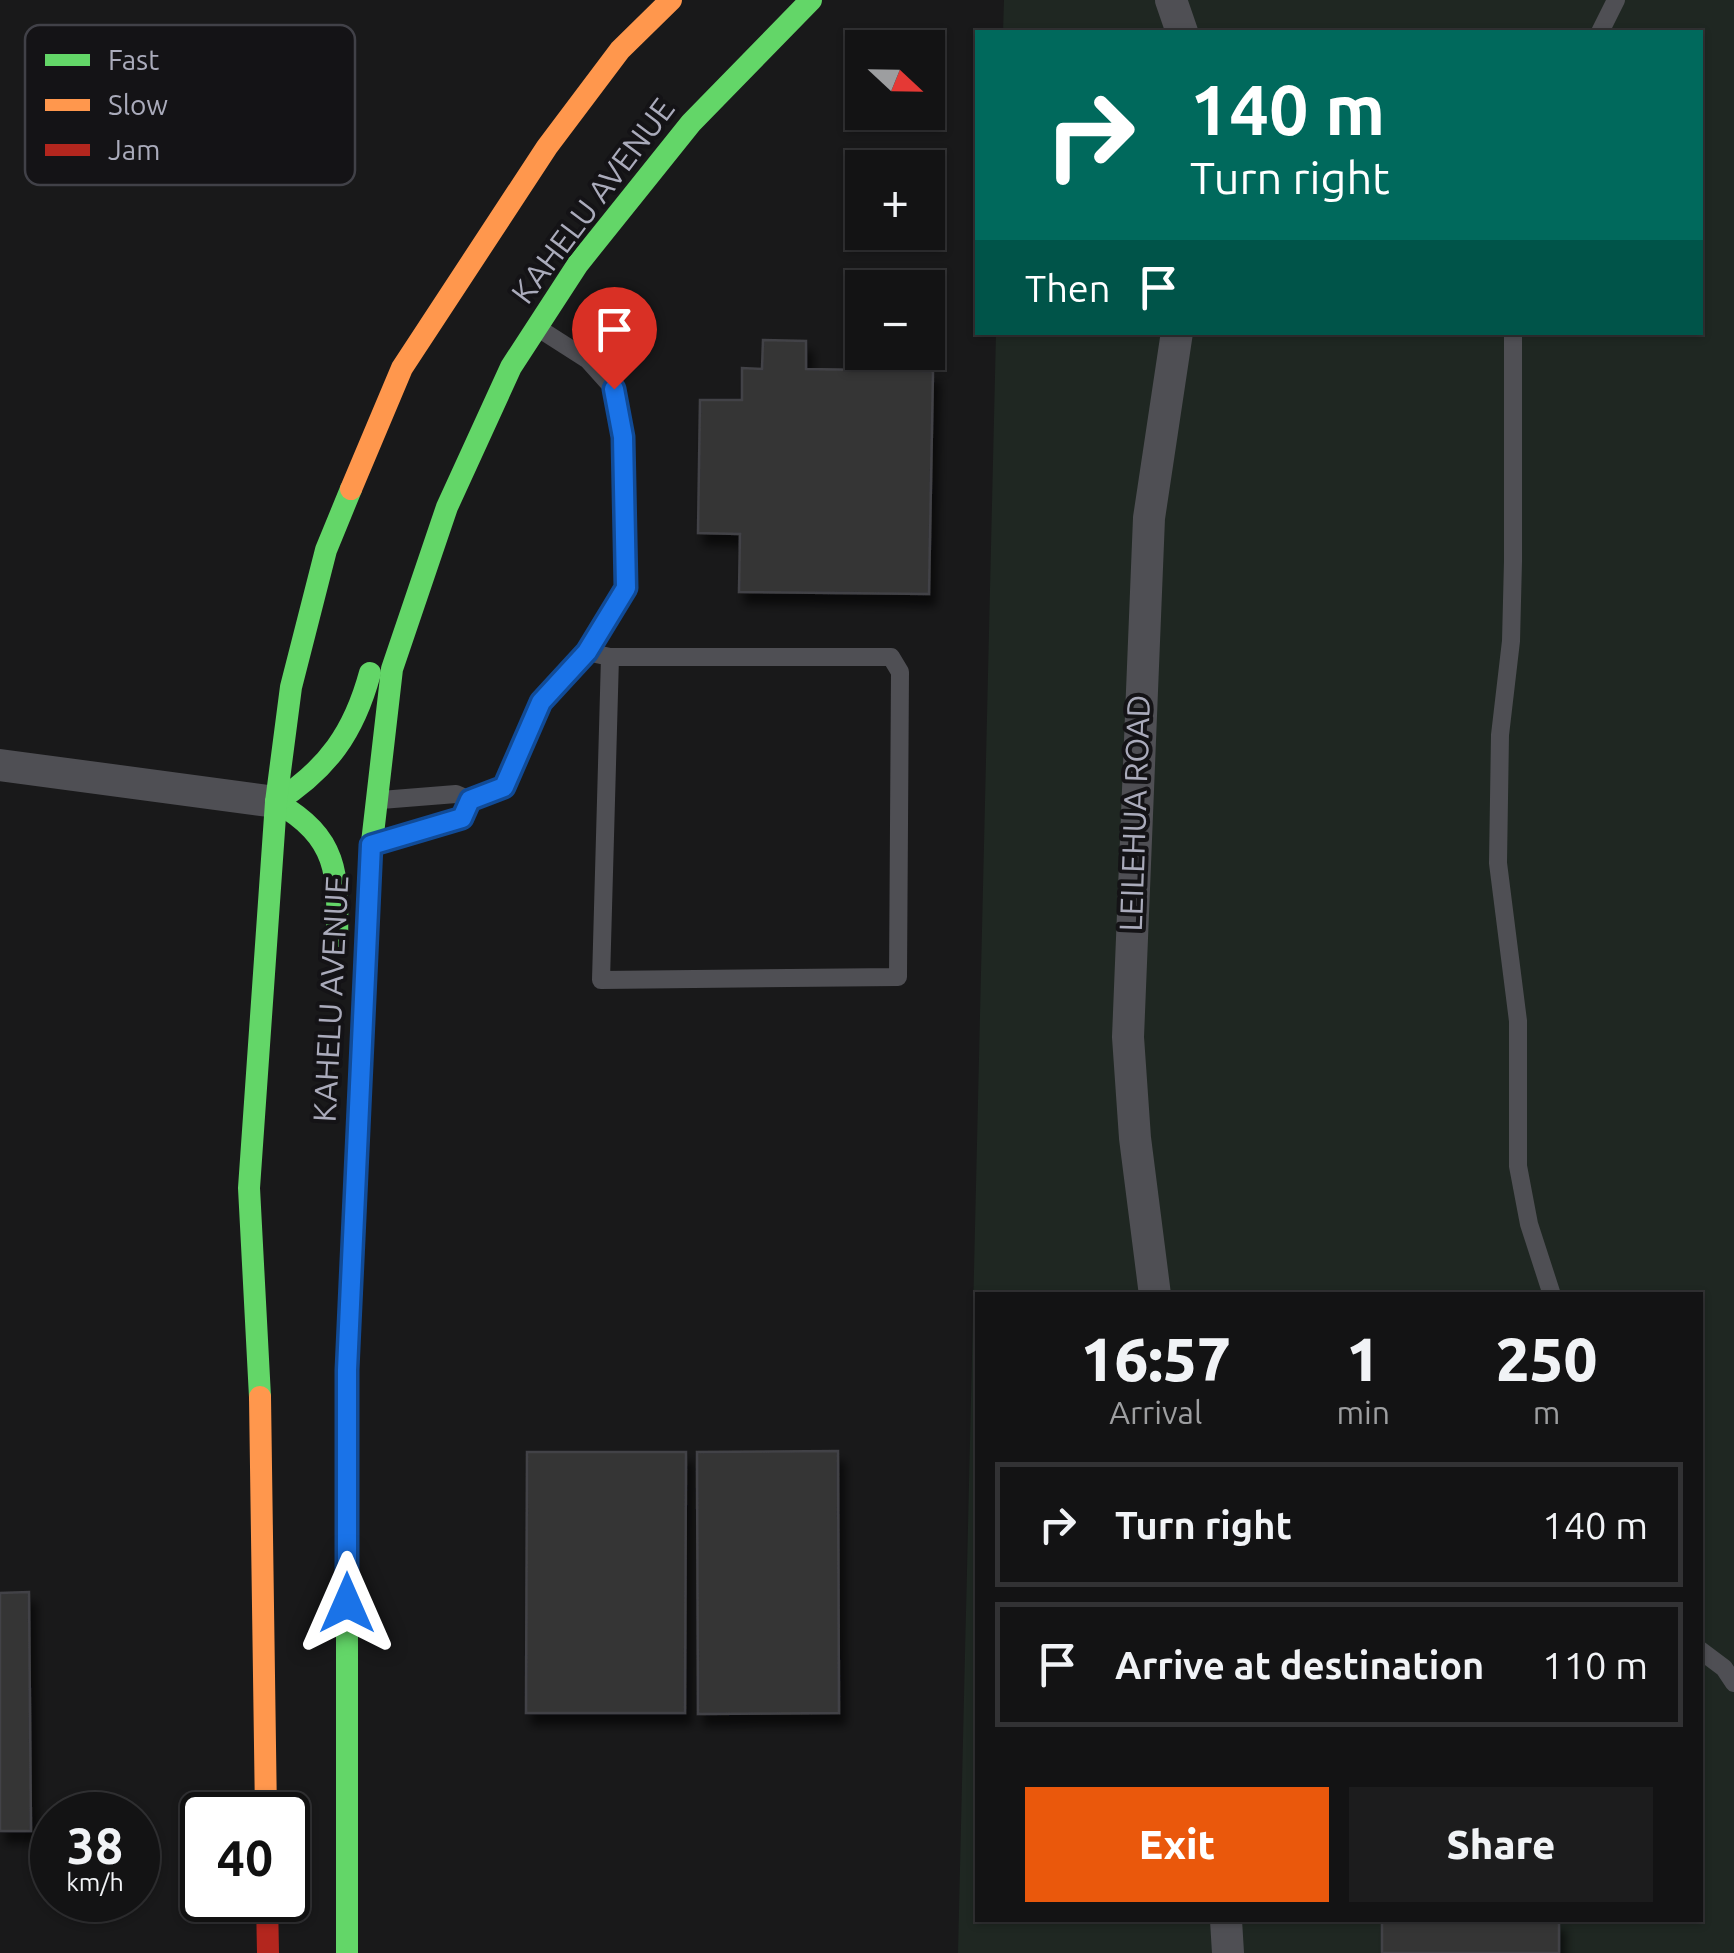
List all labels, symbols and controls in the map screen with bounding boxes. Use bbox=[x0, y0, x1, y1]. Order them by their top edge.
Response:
legend bbox=[25, 25, 355, 185]
north arrow bbox=[845, 30, 945, 130]
map controls bbox=[845, 30, 945, 370]
text: Fast bbox=[108, 44, 159, 75]
icon: right bbox=[1025, 70, 1155, 200]
text: 140 m bbox=[1190, 70, 1385, 148]
text: Slow bbox=[108, 89, 168, 120]
street label: KAHELU AVENUE bbox=[504, 91, 681, 310]
text: Jam bbox=[108, 134, 160, 165]
button: + bbox=[845, 150, 945, 250]
text: Turn right bbox=[1190, 152, 1390, 203]
icon: arrive bbox=[1131, 260, 1186, 315]
text: Then bbox=[1025, 267, 1111, 309]
button: − bbox=[845, 270, 945, 370]
pin bbox=[572, 287, 657, 390]
icon: arrive bbox=[587, 302, 642, 357]
street label: LEILEHUA ROAD bbox=[1112, 694, 1156, 932]
street label: KAHELU AVENUE bbox=[306, 875, 354, 1123]
text: 16:57 bbox=[1081, 1325, 1231, 1392]
text: 1 bbox=[1346, 1325, 1380, 1392]
text: 250 bbox=[1496, 1325, 1597, 1392]
text: Arrival bbox=[1109, 1394, 1202, 1430]
text: min bbox=[1336, 1394, 1390, 1430]
text: m bbox=[1533, 1394, 1560, 1430]
icon: right bbox=[1030, 1497, 1085, 1552]
text: Turn right bbox=[1115, 1504, 1292, 1546]
text: 140 m bbox=[1542, 1504, 1648, 1546]
position arrow bbox=[295, 1551, 399, 1655]
icon: arrive bbox=[1030, 1637, 1085, 1692]
text: Arrive at destination bbox=[1115, 1644, 1484, 1686]
text: 110 m bbox=[1542, 1644, 1648, 1686]
button: Exit bbox=[1025, 1787, 1329, 1902]
button: Share bbox=[1349, 1787, 1653, 1902]
speed limit sign: 40 bbox=[180, 1792, 310, 1922]
text: 38 bbox=[67, 1817, 123, 1873]
text: km/h bbox=[66, 1868, 124, 1896]

